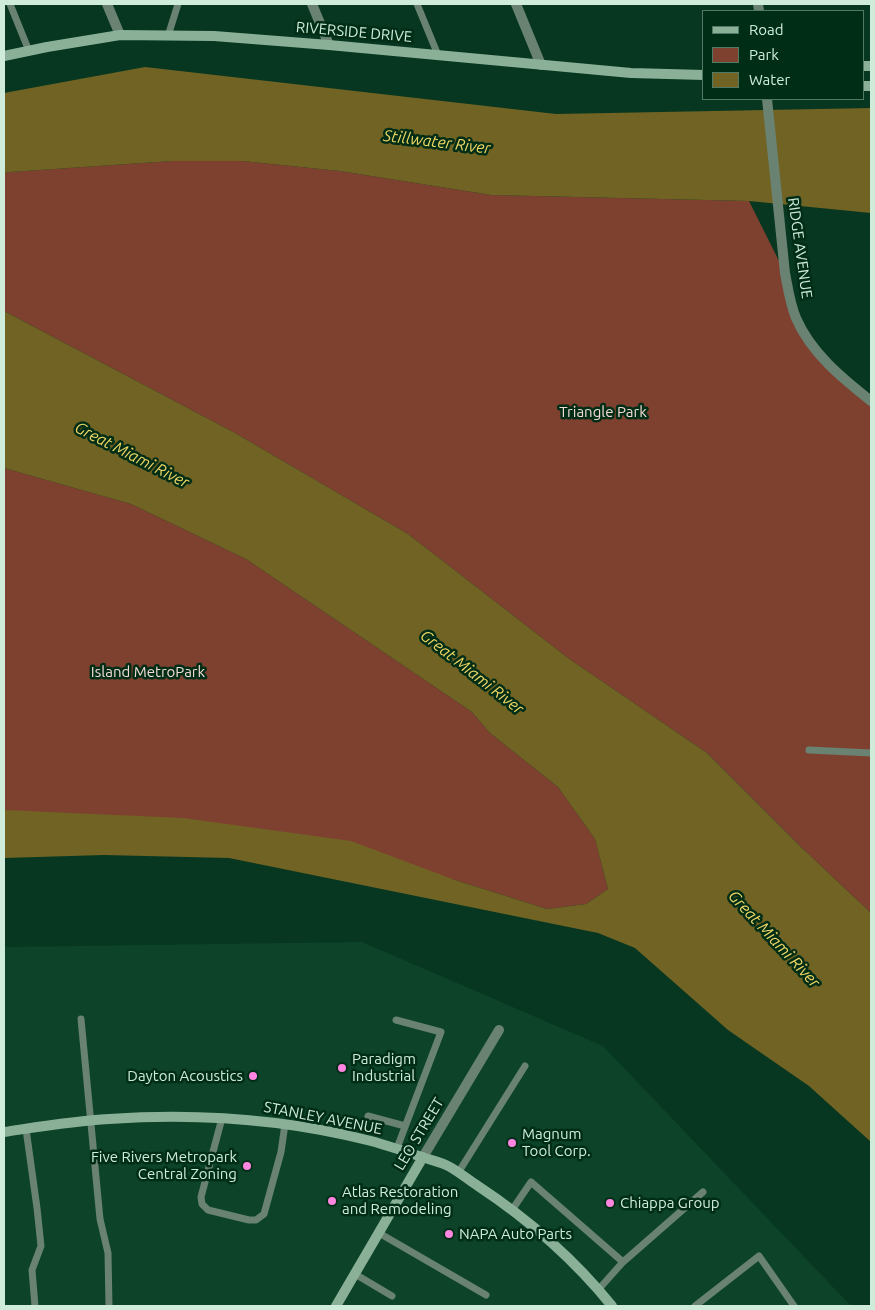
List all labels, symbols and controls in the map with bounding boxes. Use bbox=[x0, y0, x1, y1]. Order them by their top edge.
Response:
legend bbox=[702, 10, 865, 100]
street label: RIVERSIDE DRIVE bbox=[295, 18, 413, 46]
text: Road bbox=[749, 21, 784, 38]
text: Park bbox=[749, 46, 779, 63]
text: Water bbox=[749, 71, 790, 88]
water label: Stillwater River bbox=[382, 126, 492, 158]
street label: RIDGE AVENUE bbox=[784, 196, 816, 300]
park label: Triangle Park bbox=[559, 403, 647, 421]
water label: Great Miami River bbox=[71, 418, 193, 492]
water label: Great Miami River bbox=[416, 626, 528, 718]
park label: Island MetroPark bbox=[91, 663, 205, 681]
water label: Great Miami River bbox=[724, 886, 824, 992]
place label: Paradigm Industrial bbox=[352, 1050, 416, 1085]
marker: Paradigm Industrial bbox=[336, 1062, 348, 1074]
place label: Dayton Acoustics bbox=[127, 1067, 243, 1085]
marker: Dayton Acoustics bbox=[247, 1070, 259, 1082]
street label: LEO STREET bbox=[390, 1094, 448, 1174]
street label: STANLEY AVENUE bbox=[262, 1098, 384, 1138]
place label: Magnum Tool Corp. bbox=[522, 1125, 591, 1160]
marker: Magnum Tool Corp. bbox=[506, 1137, 518, 1149]
place label: Five Rivers Metropark Central Zoning bbox=[91, 1148, 237, 1183]
marker: Five Rivers Metropark Central Zoning bbox=[241, 1160, 253, 1172]
place label: Atlas Restoration and Remodeling bbox=[342, 1183, 458, 1218]
place label: Chiappa Group bbox=[620, 1194, 720, 1212]
marker: Atlas Restoration and Remodeling bbox=[326, 1195, 338, 1207]
marker: Chiappa Group bbox=[604, 1197, 616, 1209]
place label: NAPA Auto Parts bbox=[459, 1225, 572, 1243]
marker: NAPA Auto Parts bbox=[443, 1228, 455, 1240]

